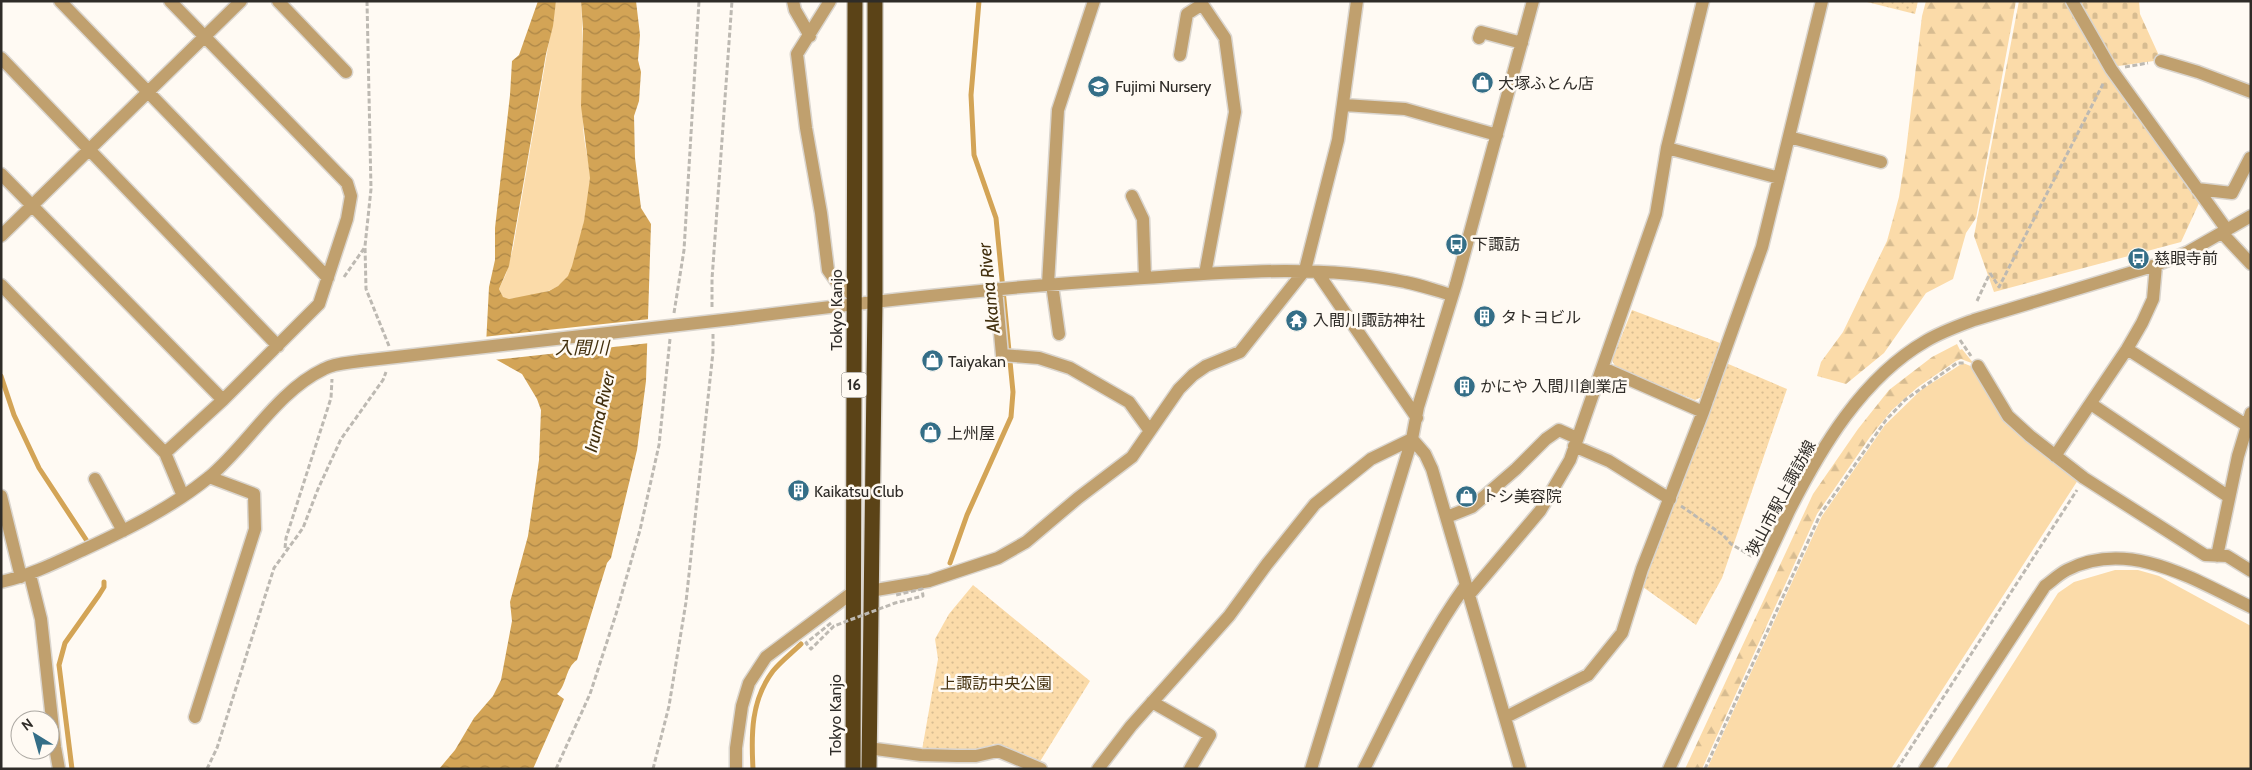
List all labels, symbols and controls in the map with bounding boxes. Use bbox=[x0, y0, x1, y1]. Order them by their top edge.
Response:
shop icon: 大塚ふとん店 bbox=[1470, 71, 1494, 95]
school or university icon: Fujimi Nursery bbox=[1087, 74, 1111, 98]
place label: 大塚ふとん店 bbox=[1498, 74, 1594, 93]
place label: Fujimi Nursery bbox=[1115, 77, 1211, 96]
bus stop icon: 下諏訪 bbox=[1444, 232, 1468, 256]
place label: 下諏訪 bbox=[1472, 235, 1520, 254]
water label: Akama River bbox=[973, 240, 1005, 335]
bus stop icon: 慈眼寺前 bbox=[2126, 246, 2150, 270]
place label: 慈眼寺前 bbox=[2154, 249, 2218, 268]
street label: Tokyo Kanjo bbox=[827, 269, 846, 351]
building icon: タトヨビル bbox=[1473, 305, 1497, 329]
temple icon: 入間川諏訪神社 bbox=[1285, 308, 1309, 332]
place label: タトヨビル bbox=[1501, 308, 1581, 327]
place label: 入間川諏訪神社 bbox=[1313, 311, 1425, 330]
water label: 入間川 bbox=[555, 337, 611, 359]
shop icon: Taiyakan bbox=[920, 349, 944, 373]
place label: Taiyakan bbox=[948, 352, 1006, 371]
water label: Iruma River bbox=[580, 368, 620, 454]
road number: 16 bbox=[842, 372, 866, 398]
building icon: かにや 入間川創業店 bbox=[1452, 374, 1476, 398]
place label: かにや 入間川創業店 bbox=[1480, 377, 1628, 396]
shop icon: 上州屋 bbox=[919, 421, 943, 445]
place label: 上州屋 bbox=[947, 424, 995, 443]
street label: 狭山市駅上諏訪線 bbox=[1743, 437, 1819, 559]
building icon: Kaikatsu Club bbox=[786, 479, 810, 503]
place label: Kaikatsu Club bbox=[814, 482, 904, 501]
shop icon: トシ美容院 bbox=[1454, 484, 1478, 508]
place label: トシ美容院 bbox=[1482, 487, 1562, 506]
street label: Tokyo Kanjo bbox=[826, 674, 845, 756]
park label: 上諏訪中央公園 bbox=[940, 674, 1052, 693]
north arrow bbox=[10, 710, 60, 760]
text: N bbox=[18, 714, 37, 735]

